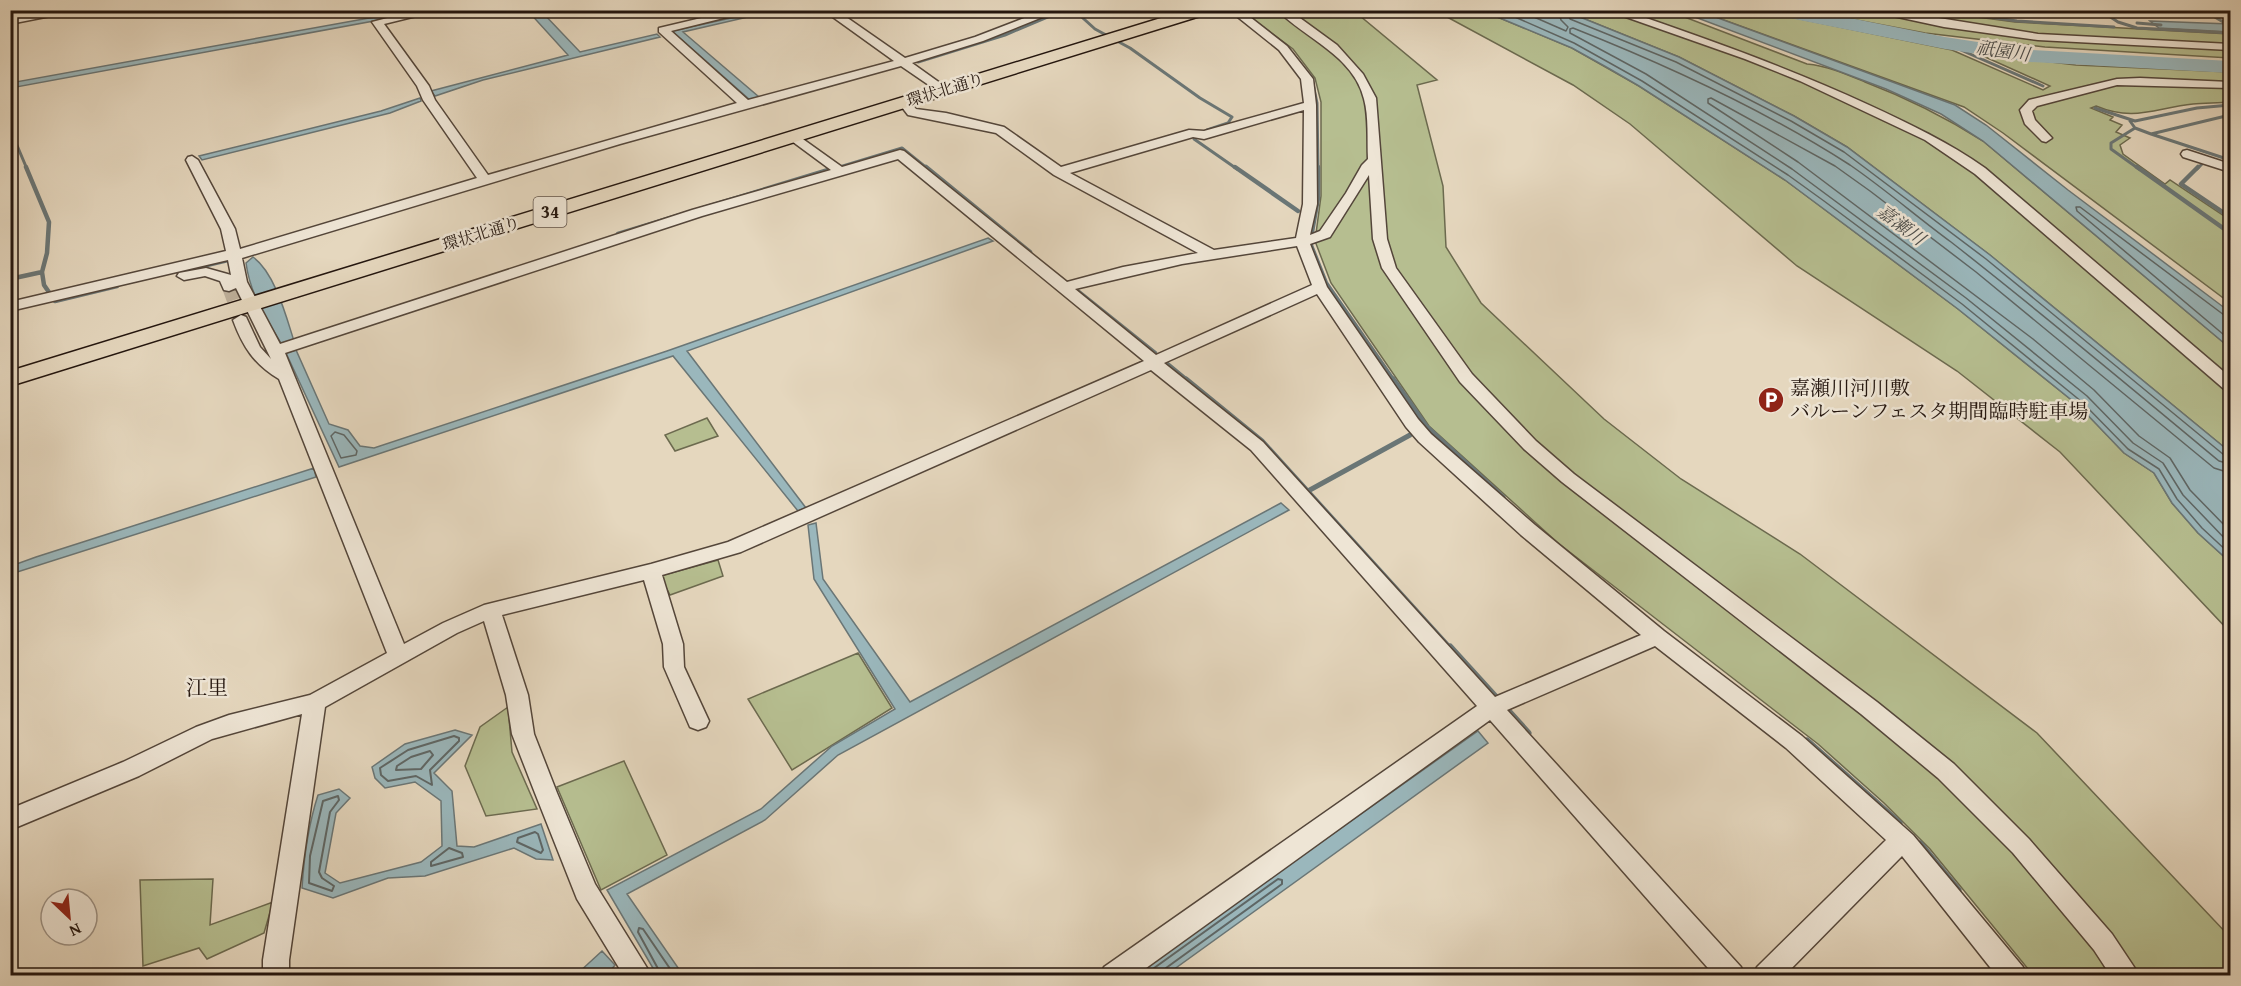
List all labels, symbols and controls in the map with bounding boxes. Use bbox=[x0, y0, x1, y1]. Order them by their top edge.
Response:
water label: 祇園川 bbox=[1974, 33, 2034, 68]
street label: 環状北通り bbox=[903, 66, 987, 112]
road number: 34 bbox=[534, 197, 566, 227]
water label: 嘉瀬川 bbox=[1872, 198, 1933, 253]
street label: 環状北通り bbox=[439, 210, 523, 256]
place label: 嘉瀬川河川敷 バルーンフェスタ期間臨時駐車場 bbox=[1790, 373, 2089, 425]
parking icon: 嘉瀬川河川敷 バルーンフェスタ期間臨時駐車場 bbox=[1756, 385, 1786, 415]
district label: 江里 bbox=[186, 672, 228, 703]
north arrow bbox=[39, 887, 99, 947]
text: N bbox=[65, 917, 86, 944]

